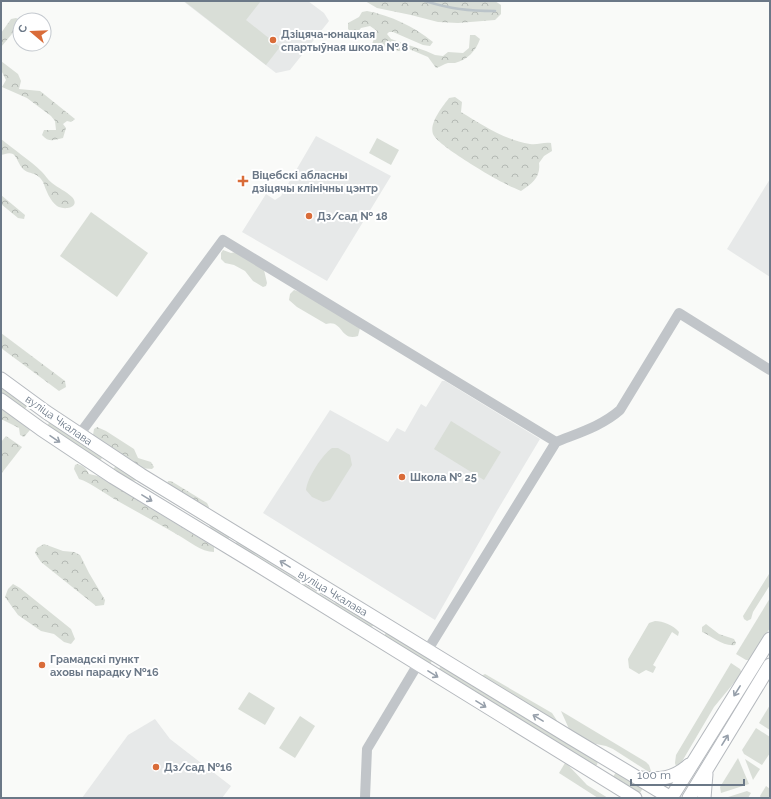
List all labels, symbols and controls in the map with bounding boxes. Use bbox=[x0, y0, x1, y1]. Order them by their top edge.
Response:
north arrow bbox=[12, 12, 52, 52]
text: С bbox=[16, 23, 31, 35]
place label: Дзіцяча-юнацкая спартыўная школа № 8 bbox=[281, 28, 409, 54]
marker: Дзіцяча-юнацкая спартыўная школа № 8 bbox=[268, 35, 278, 45]
place label: Віцебскі абласны дзіцячы клінічны цэнтр bbox=[252, 169, 378, 195]
marker: Віцебскі абласны дзіцячы клінічны цэнтр bbox=[237, 175, 249, 187]
place label: Дз/сад № 18 bbox=[317, 210, 388, 223]
marker: Дз/сад № 18 bbox=[304, 211, 314, 221]
street label: вуліца Чкалава bbox=[23, 393, 95, 448]
one-way arrow bbox=[50, 435, 61, 443]
place label: Школа № 25 bbox=[410, 471, 477, 484]
marker: Школа № 25 bbox=[397, 472, 407, 482]
one-way arrow bbox=[141, 494, 153, 502]
one-way arrow bbox=[280, 560, 291, 568]
street label: вуліца Чкалава bbox=[296, 568, 370, 619]
place label: Грамадскі пункт аховы парадку №16 bbox=[50, 653, 159, 679]
marker: Грамадскі пункт аховы парадку №16 bbox=[37, 660, 47, 670]
one-way arrow bbox=[427, 670, 439, 678]
one-way arrow bbox=[733, 685, 741, 697]
one-way arrow bbox=[475, 700, 487, 708]
one-way arrow bbox=[532, 714, 544, 722]
one-way arrow bbox=[721, 735, 729, 746]
place label: Дз/сад №16 bbox=[164, 761, 232, 774]
scale bar bbox=[631, 761, 744, 787]
marker: Дз/сад №16 bbox=[151, 762, 161, 772]
text: 100 m bbox=[637, 768, 671, 782]

